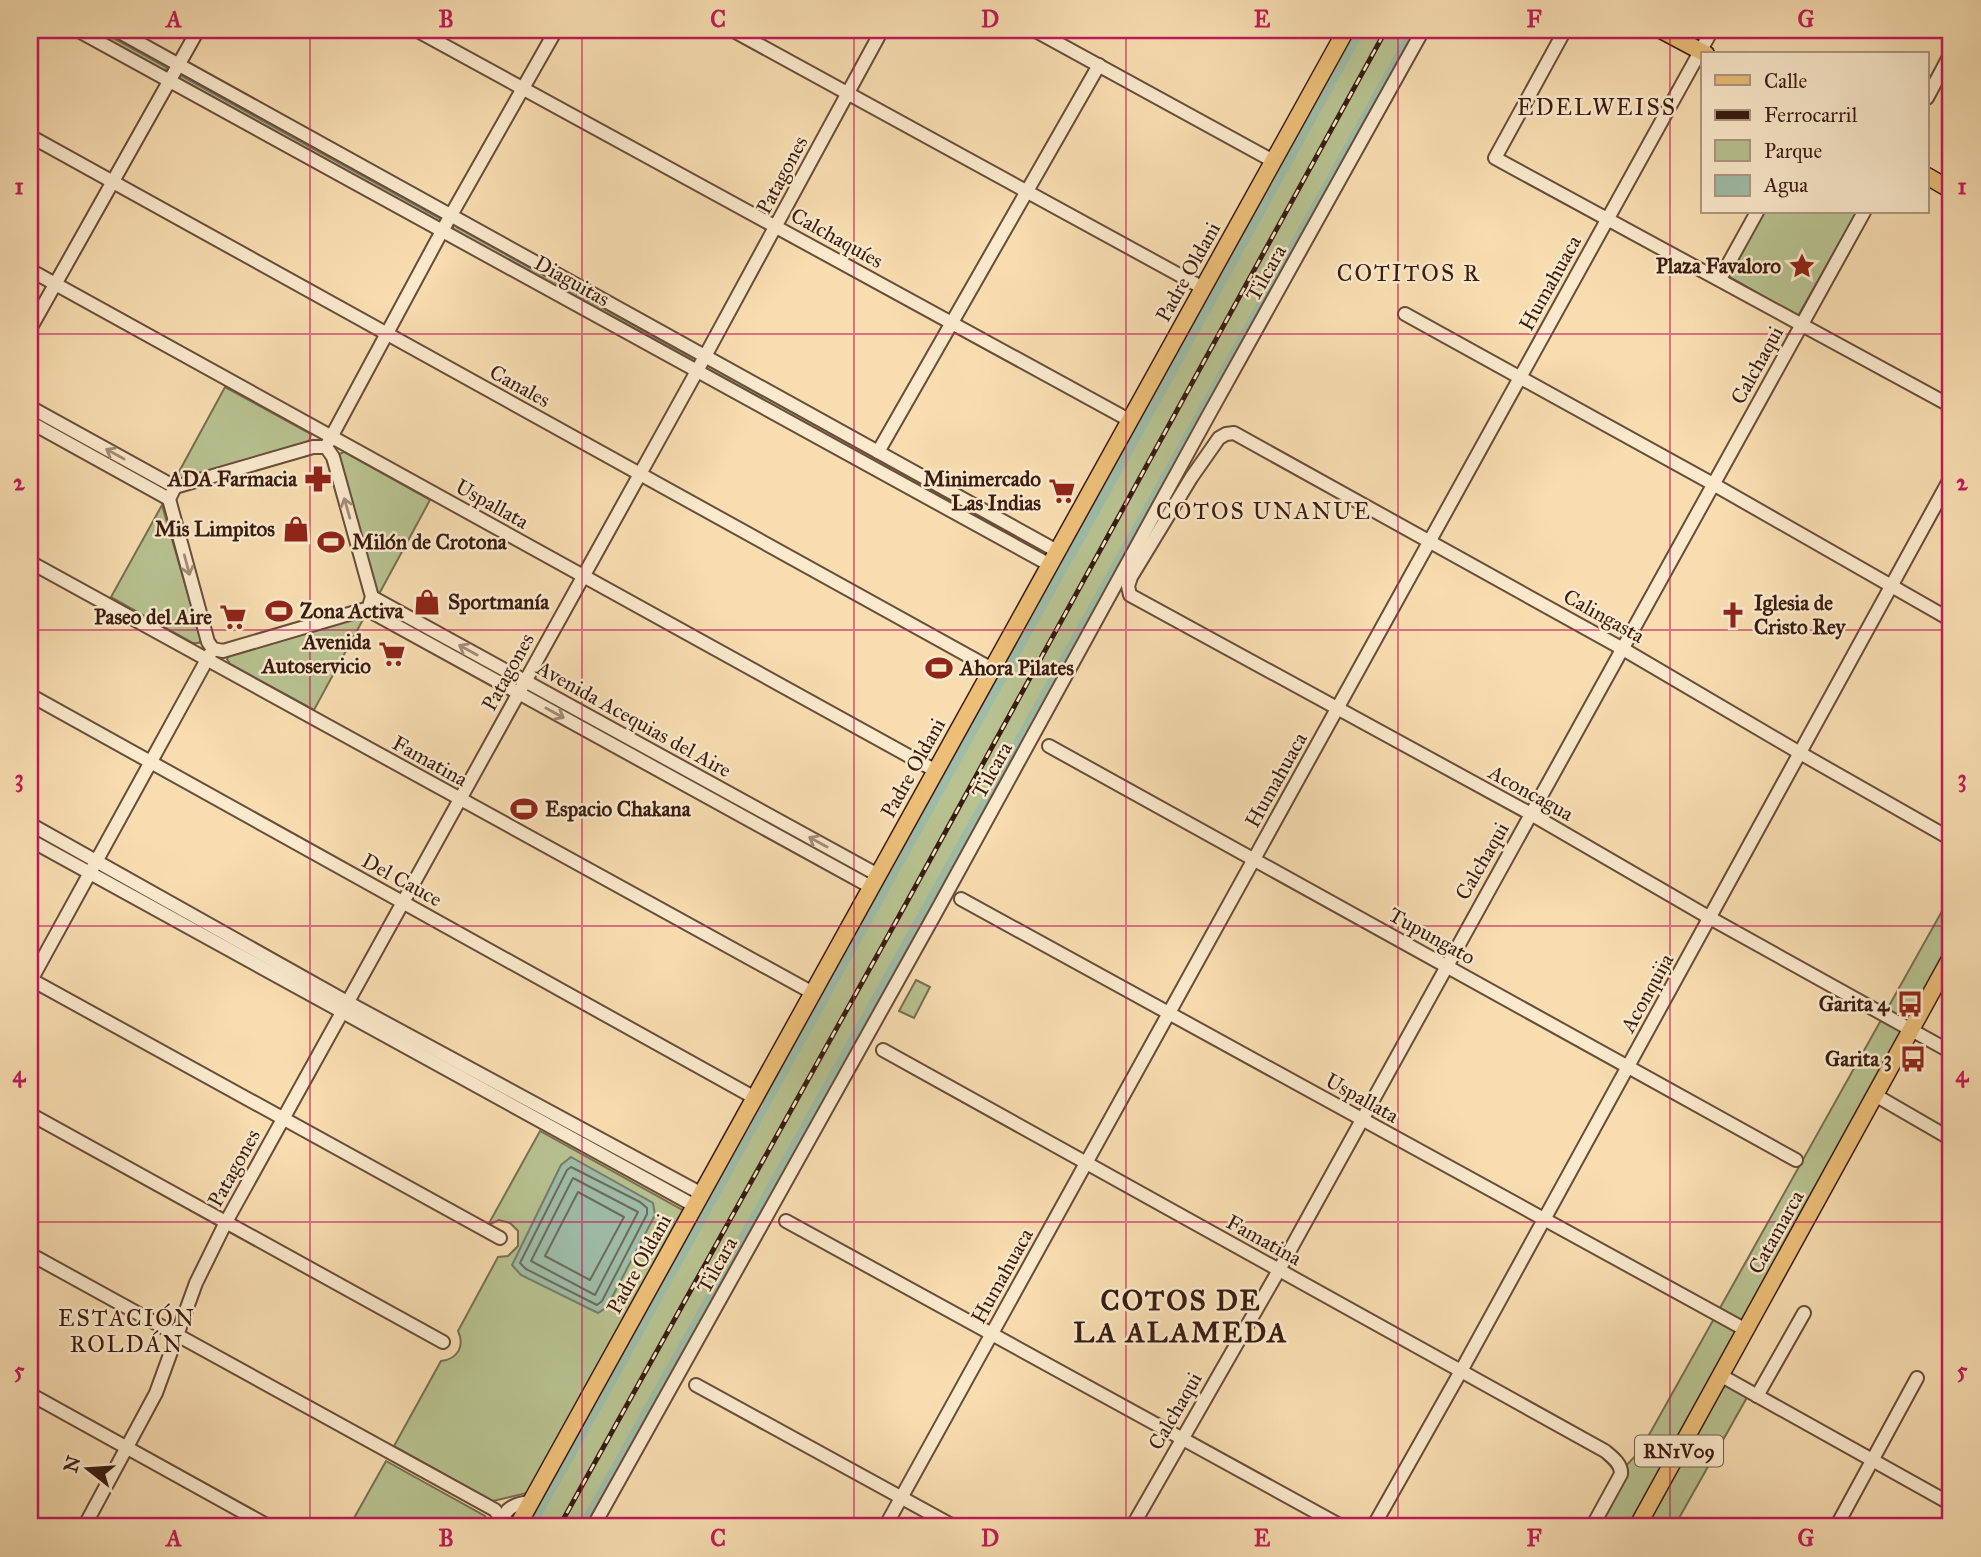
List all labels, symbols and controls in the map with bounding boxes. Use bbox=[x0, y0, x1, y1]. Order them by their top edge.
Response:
text: A bbox=[164, 5, 182, 33]
text: B bbox=[438, 5, 454, 33]
text: C bbox=[710, 5, 726, 33]
text: D bbox=[981, 5, 999, 33]
text: E bbox=[1254, 5, 1271, 33]
text: F bbox=[1526, 5, 1542, 33]
text: G bbox=[1798, 5, 1815, 33]
legend bbox=[1701, 52, 1928, 214]
text: Calle bbox=[1764, 68, 1807, 94]
district label: EDELWEISS bbox=[1517, 93, 1677, 121]
text: Ferrocarril bbox=[1764, 102, 1858, 128]
street label: Patagones bbox=[751, 131, 813, 219]
text: Parque bbox=[1764, 138, 1823, 164]
text: 1 bbox=[14, 172, 24, 200]
text: Agua bbox=[1763, 172, 1808, 198]
text: 1 bbox=[1957, 172, 1967, 200]
street label: Calchaquíes bbox=[786, 202, 888, 274]
street label: Padre Oldani bbox=[1150, 217, 1226, 327]
street label: Humahuaca bbox=[1513, 231, 1587, 335]
street label: Tilcara bbox=[1240, 240, 1292, 306]
street label: Diaguitas bbox=[530, 250, 614, 312]
place icon: Plaza Favaloro bbox=[1787, 251, 1817, 281]
place label: Plaza Favaloro bbox=[1656, 253, 1781, 279]
district label: COTITOS R bbox=[1337, 259, 1481, 287]
street label: Calchaqui bbox=[1725, 321, 1789, 409]
street label: Canales bbox=[485, 359, 555, 413]
one-way arrow bbox=[105, 447, 126, 460]
pharmacy icon: ADA Farmacia bbox=[303, 464, 333, 494]
place label: ADA Farmacia bbox=[166, 466, 298, 492]
place label: Minimercado Las Indias bbox=[923, 466, 1041, 516]
text: 2 bbox=[13, 468, 25, 496]
text: 2 bbox=[1956, 468, 1968, 496]
street label: Uspallata bbox=[451, 473, 533, 535]
supermarket icon: Minimercado Las Indias bbox=[1047, 476, 1077, 506]
one-way arrow bbox=[340, 497, 353, 520]
district label: COTOS UNANUE bbox=[1156, 497, 1372, 525]
shop icon: Mis Limpitos bbox=[281, 514, 311, 544]
place label: Mis Limpitos bbox=[154, 516, 275, 542]
sports icon: Milón de Crotona bbox=[316, 527, 346, 557]
place label: Milón de Crotona bbox=[352, 529, 508, 555]
one-way arrow bbox=[181, 554, 194, 576]
street label: Calingasta bbox=[1559, 583, 1649, 649]
shop icon: Sportmanía bbox=[412, 587, 442, 617]
place label: Sportmanía bbox=[448, 589, 550, 615]
place label: Iglesia de Cristo Rey bbox=[1754, 590, 1847, 640]
sports icon: Zona Activa bbox=[264, 596, 294, 626]
place label: Zona Activa bbox=[300, 598, 405, 624]
church icon: Iglesia de Cristo Rey bbox=[1718, 600, 1748, 630]
supermarket icon: Paseo del Aire bbox=[218, 602, 248, 632]
place label: Paseo del Aire bbox=[94, 604, 212, 630]
street label: Patagones bbox=[476, 628, 540, 716]
place label: Avenida Autoservicio bbox=[260, 629, 372, 679]
supermarket icon: Avenida Autoservicio bbox=[377, 639, 407, 669]
one-way arrow bbox=[459, 643, 479, 657]
sports icon: Ahora Pilates bbox=[924, 653, 954, 683]
street label: Avenida Acequias del Aire bbox=[531, 654, 736, 783]
place label: Ahora Pilates bbox=[958, 655, 1074, 681]
one-way arrow bbox=[544, 707, 565, 720]
street label: Padre Oldani bbox=[875, 713, 951, 823]
street label: Humahuaca bbox=[1239, 728, 1313, 832]
street label: Famatina bbox=[388, 730, 472, 792]
street label: Tilcara bbox=[966, 737, 1018, 803]
street label: Aconcagua bbox=[1483, 759, 1578, 827]
text: 3 bbox=[14, 764, 24, 793]
text: 3 bbox=[1957, 764, 1967, 793]
sports icon: Espacio Chakana bbox=[509, 794, 539, 824]
place label: Espacio Chakana bbox=[545, 796, 692, 822]
street label: Calchaqui bbox=[1449, 817, 1515, 904]
one-way arrow bbox=[808, 835, 829, 848]
street label: Del Cauce bbox=[357, 847, 447, 913]
street label: Tupungato bbox=[1384, 902, 1480, 971]
street label: Aconquija bbox=[1614, 949, 1679, 1038]
bus stop icon: Garita 4 bbox=[1895, 989, 1925, 1019]
place label: Garita 4 bbox=[1819, 991, 1890, 1017]
bus stop icon: Garita 3 bbox=[1898, 1044, 1928, 1074]
place label: Garita 3 bbox=[1825, 1046, 1892, 1072]
text: 4 bbox=[13, 1060, 27, 1088]
text: 4 bbox=[1956, 1060, 1970, 1088]
street label: Uspallata bbox=[1321, 1067, 1403, 1129]
street label: Patagones bbox=[202, 1124, 266, 1212]
street label: Catamarca bbox=[1742, 1186, 1810, 1278]
street label: Padre Oldani bbox=[601, 1209, 677, 1319]
street label: Famatina bbox=[1222, 1209, 1306, 1271]
street label: Humahuaca bbox=[965, 1224, 1039, 1328]
street label: Tilcara bbox=[691, 1232, 743, 1298]
district label: COTOS DE LA ALAMEDA bbox=[1074, 1283, 1288, 1350]
district label: ESTACIÓN ROLDÁN bbox=[58, 1303, 196, 1358]
text: 5 bbox=[14, 1356, 25, 1384]
text: 5 bbox=[1957, 1356, 1968, 1384]
street label: Calchaqui bbox=[1142, 1367, 1208, 1454]
north arrow bbox=[52, 1434, 122, 1504]
road number: RN1V09 bbox=[1635, 1436, 1723, 1466]
text: N bbox=[59, 1453, 86, 1475]
text: A bbox=[164, 1524, 182, 1552]
text: B bbox=[438, 1524, 454, 1552]
text: C bbox=[710, 1524, 726, 1552]
text: D bbox=[981, 1524, 999, 1552]
text: E bbox=[1254, 1524, 1271, 1552]
text: F bbox=[1526, 1524, 1542, 1552]
text: G bbox=[1798, 1524, 1815, 1552]

